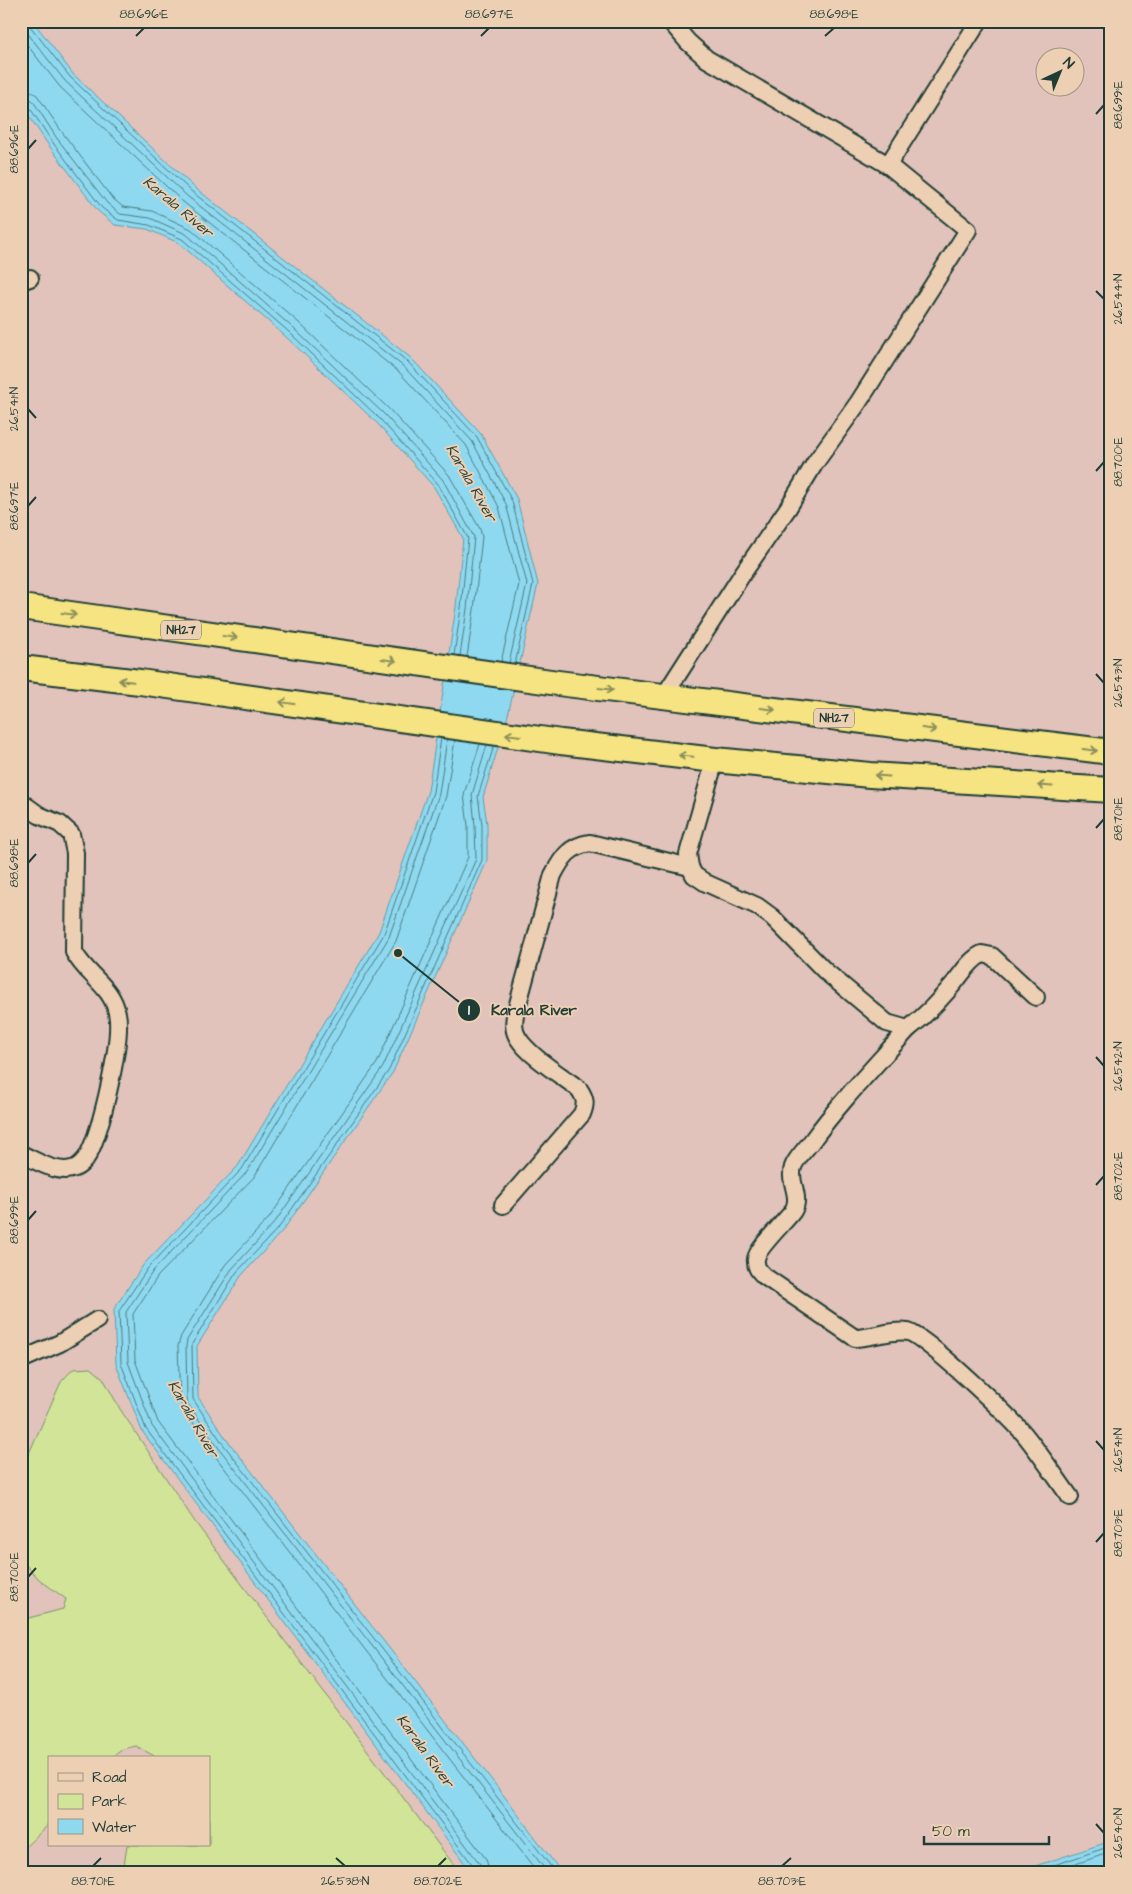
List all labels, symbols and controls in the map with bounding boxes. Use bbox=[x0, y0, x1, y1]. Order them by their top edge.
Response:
text: 88.696°E bbox=[120, 6, 168, 23]
text: 88.697°E bbox=[465, 6, 513, 23]
text: 88.698°E bbox=[809, 6, 859, 23]
north arrow bbox=[1034, 48, 1084, 98]
text: N bbox=[1058, 53, 1079, 74]
text: 88.699°E bbox=[1110, 81, 1127, 129]
text: 88.696°E bbox=[6, 125, 23, 173]
water label: Karala River bbox=[138, 171, 219, 244]
text: 26.544°N bbox=[1110, 273, 1127, 325]
text: 26.541°N bbox=[6, 386, 23, 431]
text: 88.700°E bbox=[1110, 437, 1127, 487]
water label: Karala River bbox=[440, 441, 502, 527]
text: 88.697°E bbox=[6, 482, 23, 530]
one-way arrow bbox=[61, 609, 77, 619]
road number: NH27 bbox=[161, 620, 201, 640]
one-way arrow bbox=[222, 633, 238, 643]
one-way arrow bbox=[381, 655, 397, 665]
text: 26.543°N bbox=[1110, 658, 1127, 708]
one-way arrow bbox=[118, 676, 134, 686]
one-way arrow bbox=[598, 684, 614, 694]
one-way arrow bbox=[279, 698, 295, 708]
one-way arrow bbox=[759, 704, 775, 714]
road number: NH27 bbox=[814, 708, 854, 728]
one-way arrow bbox=[921, 724, 937, 734]
one-way arrow bbox=[505, 730, 521, 740]
one-way arrow bbox=[1082, 745, 1098, 755]
one-way arrow bbox=[678, 751, 694, 761]
one-way arrow bbox=[875, 771, 891, 780]
one-way arrow bbox=[1037, 781, 1053, 790]
text: 88.701°E bbox=[1110, 797, 1127, 841]
text: 88.698°E bbox=[6, 838, 23, 888]
callout: Karala River bbox=[456, 995, 587, 1025]
text: 1 bbox=[468, 1000, 470, 1021]
text: Karala River bbox=[491, 1000, 578, 1021]
text: 26.542°N bbox=[1110, 1041, 1127, 1091]
text: 88.702°E bbox=[1110, 1152, 1127, 1200]
text: 88.699°E bbox=[6, 1196, 23, 1244]
water label: Karala River bbox=[162, 1377, 224, 1463]
text: 26.541°N bbox=[1110, 1427, 1127, 1472]
text: 88.703°E bbox=[1110, 1509, 1127, 1557]
text: 88.700°E bbox=[6, 1552, 23, 1602]
water label: Karala River bbox=[391, 1710, 460, 1793]
legend bbox=[48, 1756, 210, 1846]
text: Road bbox=[92, 1767, 127, 1788]
text: Park bbox=[92, 1791, 127, 1812]
text: 26.540°N bbox=[1110, 1807, 1127, 1858]
scale bar bbox=[924, 1814, 1050, 1846]
text: Water bbox=[92, 1817, 136, 1838]
text: 50 m bbox=[932, 1821, 970, 1842]
text: 88.701°E bbox=[71, 1873, 115, 1890]
text: 26.538°N bbox=[321, 1873, 370, 1890]
text: 88.702°E bbox=[414, 1873, 462, 1890]
text: 88.703°E bbox=[758, 1873, 806, 1890]

